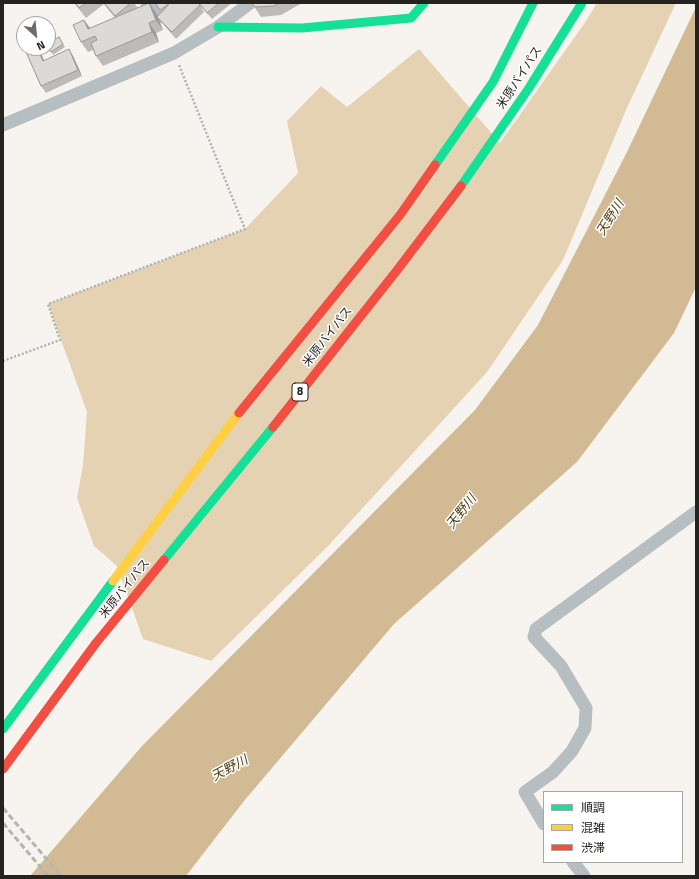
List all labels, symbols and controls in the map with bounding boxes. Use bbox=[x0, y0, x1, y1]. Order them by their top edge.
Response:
north arrow bbox=[16, 16, 56, 56]
text: N bbox=[34, 37, 48, 55]
street label: 米原バイパス bbox=[494, 44, 546, 112]
water label: 天野川 bbox=[594, 197, 628, 239]
street label: 米原バイパス bbox=[300, 304, 356, 370]
road number: 8 bbox=[292, 383, 308, 401]
water label: 天野川 bbox=[444, 492, 480, 532]
street label: 米原バイパス bbox=[97, 556, 153, 622]
water label: 天野川 bbox=[209, 753, 251, 785]
legend bbox=[543, 791, 683, 863]
text: 順調 bbox=[581, 798, 605, 817]
text: 混雑 bbox=[581, 818, 605, 837]
text: 渋滞 bbox=[581, 838, 605, 857]

